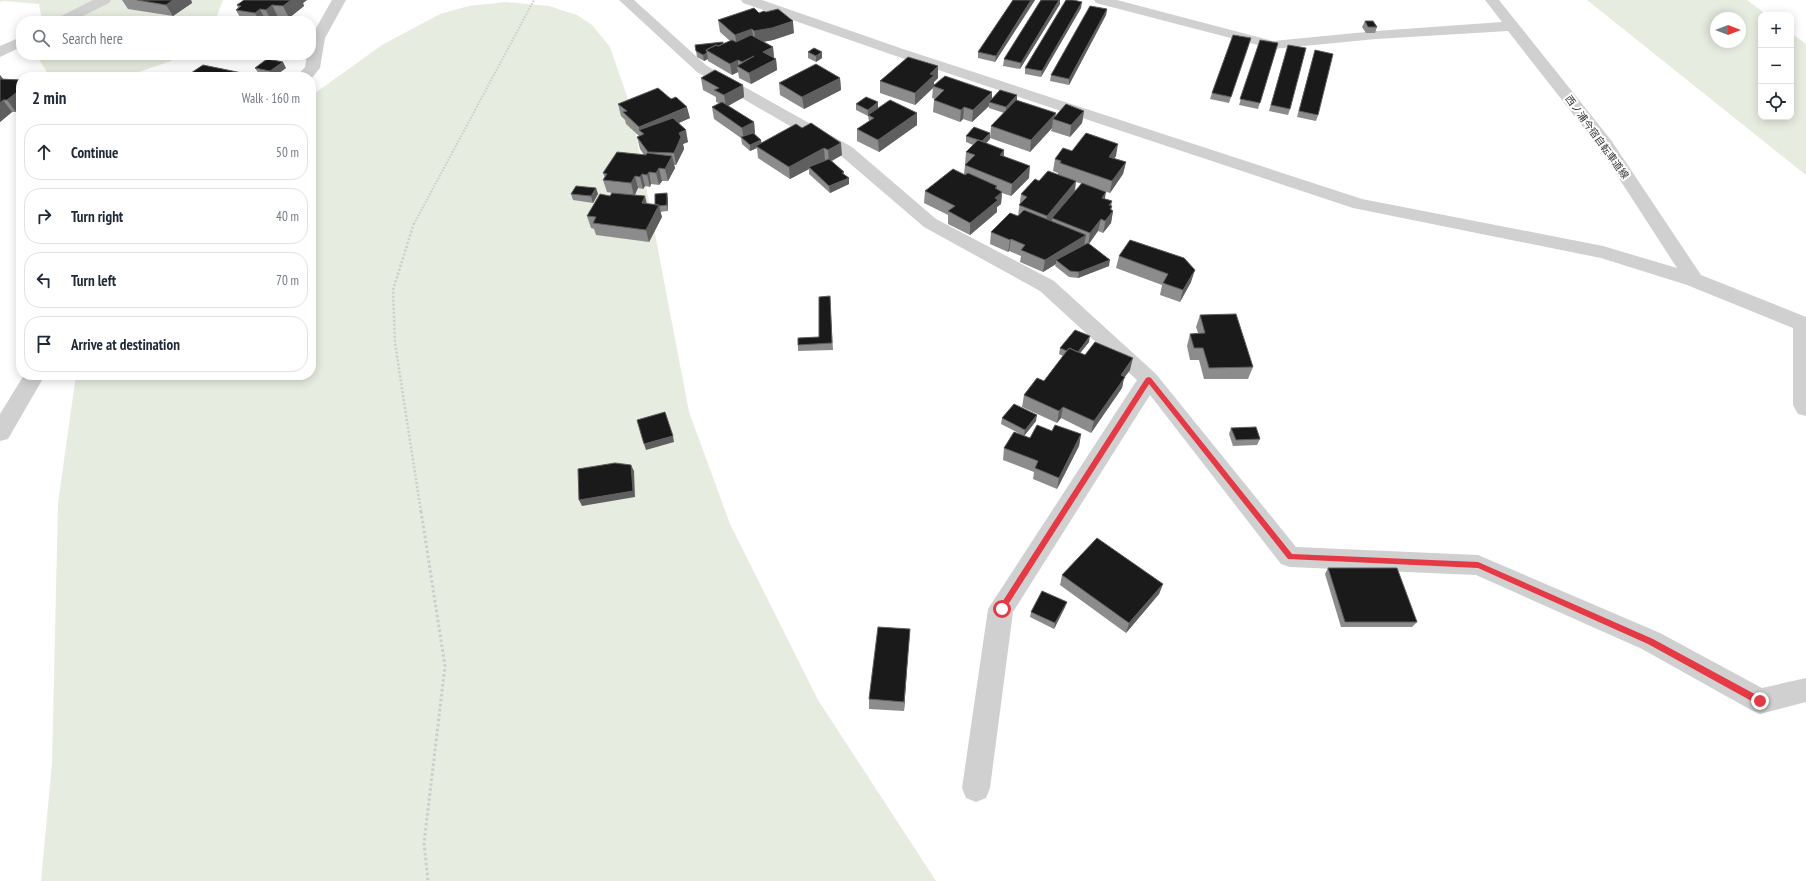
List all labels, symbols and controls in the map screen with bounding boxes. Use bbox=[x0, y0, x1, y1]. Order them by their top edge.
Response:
north arrow bbox=[1710, 12, 1746, 48]
map controls bbox=[1758, 12, 1794, 120]
button: + bbox=[1758, 12, 1794, 48]
search box bbox=[16, 16, 316, 60]
icon: search bbox=[30, 27, 52, 49]
text: Search here bbox=[62, 29, 123, 48]
button: − bbox=[1758, 48, 1794, 84]
button: locate bbox=[1758, 84, 1794, 120]
text: 2 min bbox=[32, 87, 66, 109]
text: Walk · 160 m bbox=[242, 90, 300, 107]
street label: 西ノ浦今宿自転車道線 bbox=[1562, 93, 1632, 181]
icon: ahead bbox=[33, 141, 55, 163]
text: Continue bbox=[71, 143, 118, 162]
text: 50 m bbox=[276, 144, 299, 161]
icon: right bbox=[33, 205, 55, 227]
text: Turn right bbox=[71, 207, 123, 226]
text: 40 m bbox=[276, 208, 299, 225]
icon: left bbox=[33, 269, 55, 291]
text: Turn left bbox=[71, 271, 116, 290]
text: 70 m bbox=[276, 272, 299, 289]
icon: arrive bbox=[33, 333, 55, 355]
text: Arrive at destination bbox=[71, 335, 180, 354]
route start bbox=[993, 600, 1011, 618]
route end bbox=[1751, 692, 1769, 710]

